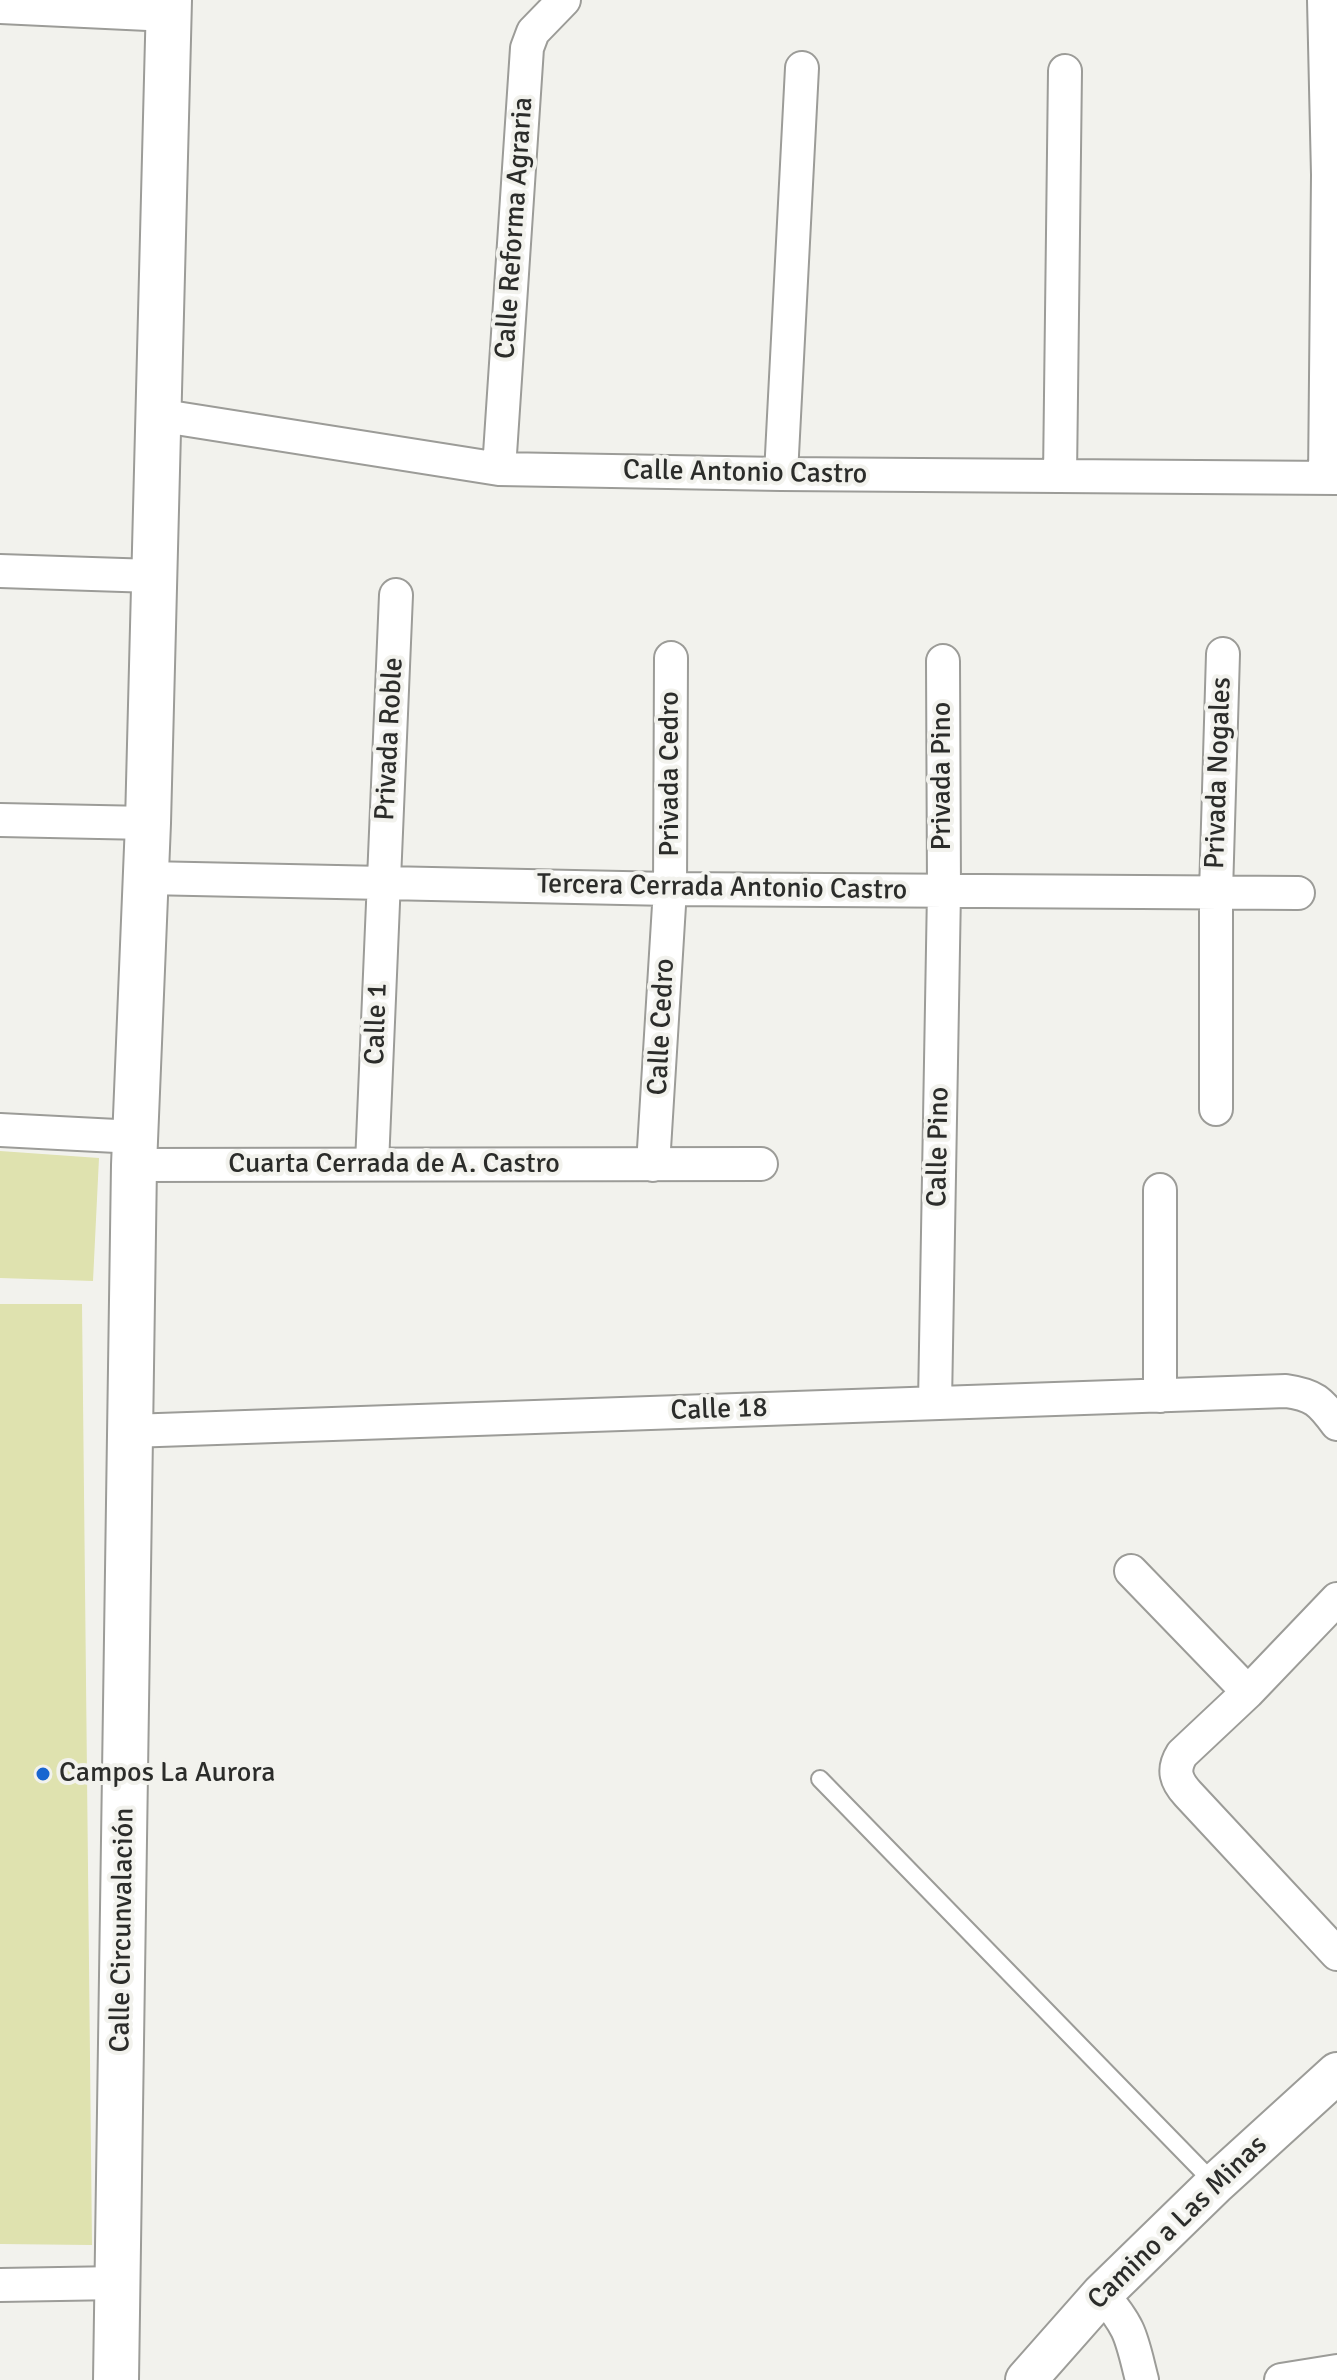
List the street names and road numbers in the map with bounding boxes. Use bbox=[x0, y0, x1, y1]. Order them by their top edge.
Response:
street label: Calle Reforma Agraria bbox=[489, 96, 541, 360]
street label: Calle Antonio Castro bbox=[623, 454, 867, 492]
street label: Privada Roble bbox=[369, 657, 411, 821]
street label: Privada Nogales bbox=[1199, 676, 1239, 870]
street label: Privada Cedro bbox=[654, 691, 688, 857]
street label: Privada Pino bbox=[926, 702, 960, 850]
street label: Tercera Cerrada Antonio Castro bbox=[536, 868, 908, 908]
street label: Calle Cedro bbox=[642, 958, 682, 1096]
street label: Calle 1 bbox=[359, 982, 395, 1066]
street label: Calle Pino bbox=[921, 1087, 957, 1207]
street label: Cuarta Cerrada de A. Castro bbox=[228, 1148, 560, 1182]
street label: Calle 18 bbox=[670, 1392, 768, 1428]
street label: Calle Circunvalación bbox=[104, 1807, 142, 2053]
street label: Camino a Las Minas bbox=[1081, 2129, 1275, 2317]

